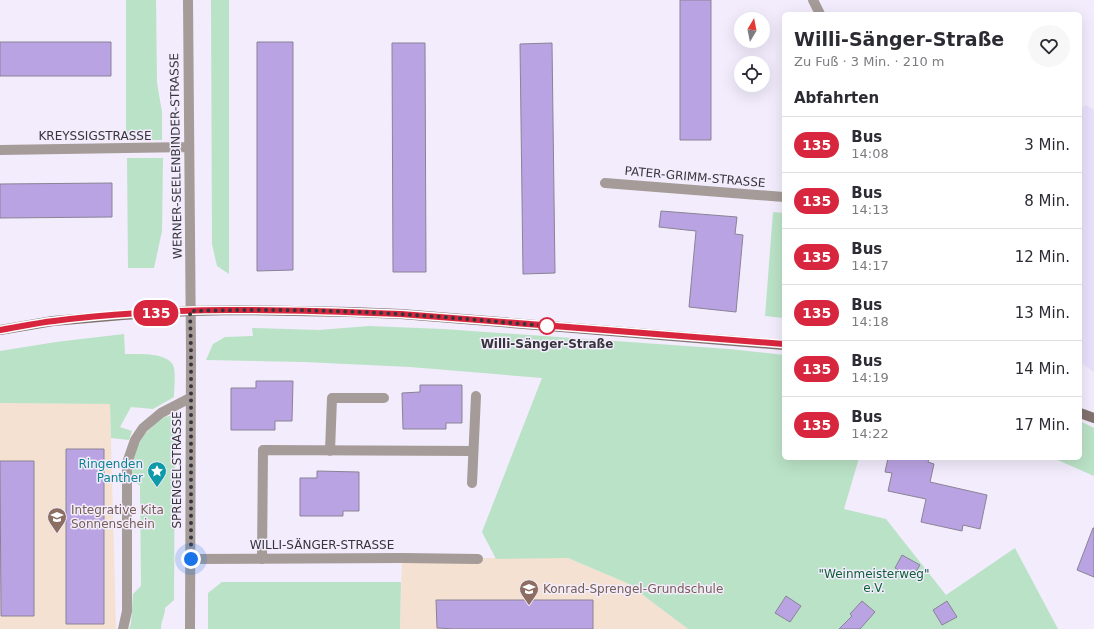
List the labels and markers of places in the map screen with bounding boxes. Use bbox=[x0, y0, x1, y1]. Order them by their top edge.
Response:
marker: Willi-Sänger-Straße bbox=[538, 317, 556, 335]
place label: Willi-Sänger-Straße bbox=[481, 337, 613, 351]
place label: Ringenden Panther bbox=[79, 457, 143, 485]
place icon: Ringenden Panther bbox=[146, 460, 168, 488]
place label: Integrative Kita Sonnenschein bbox=[71, 503, 164, 531]
school or university icon: Integrative Kita Sonnenschein bbox=[46, 506, 68, 534]
school or university icon: Konrad-Sprengel-Grundschule bbox=[518, 578, 540, 606]
place label: Konrad-Sprengel-Grundschule bbox=[543, 582, 723, 596]

